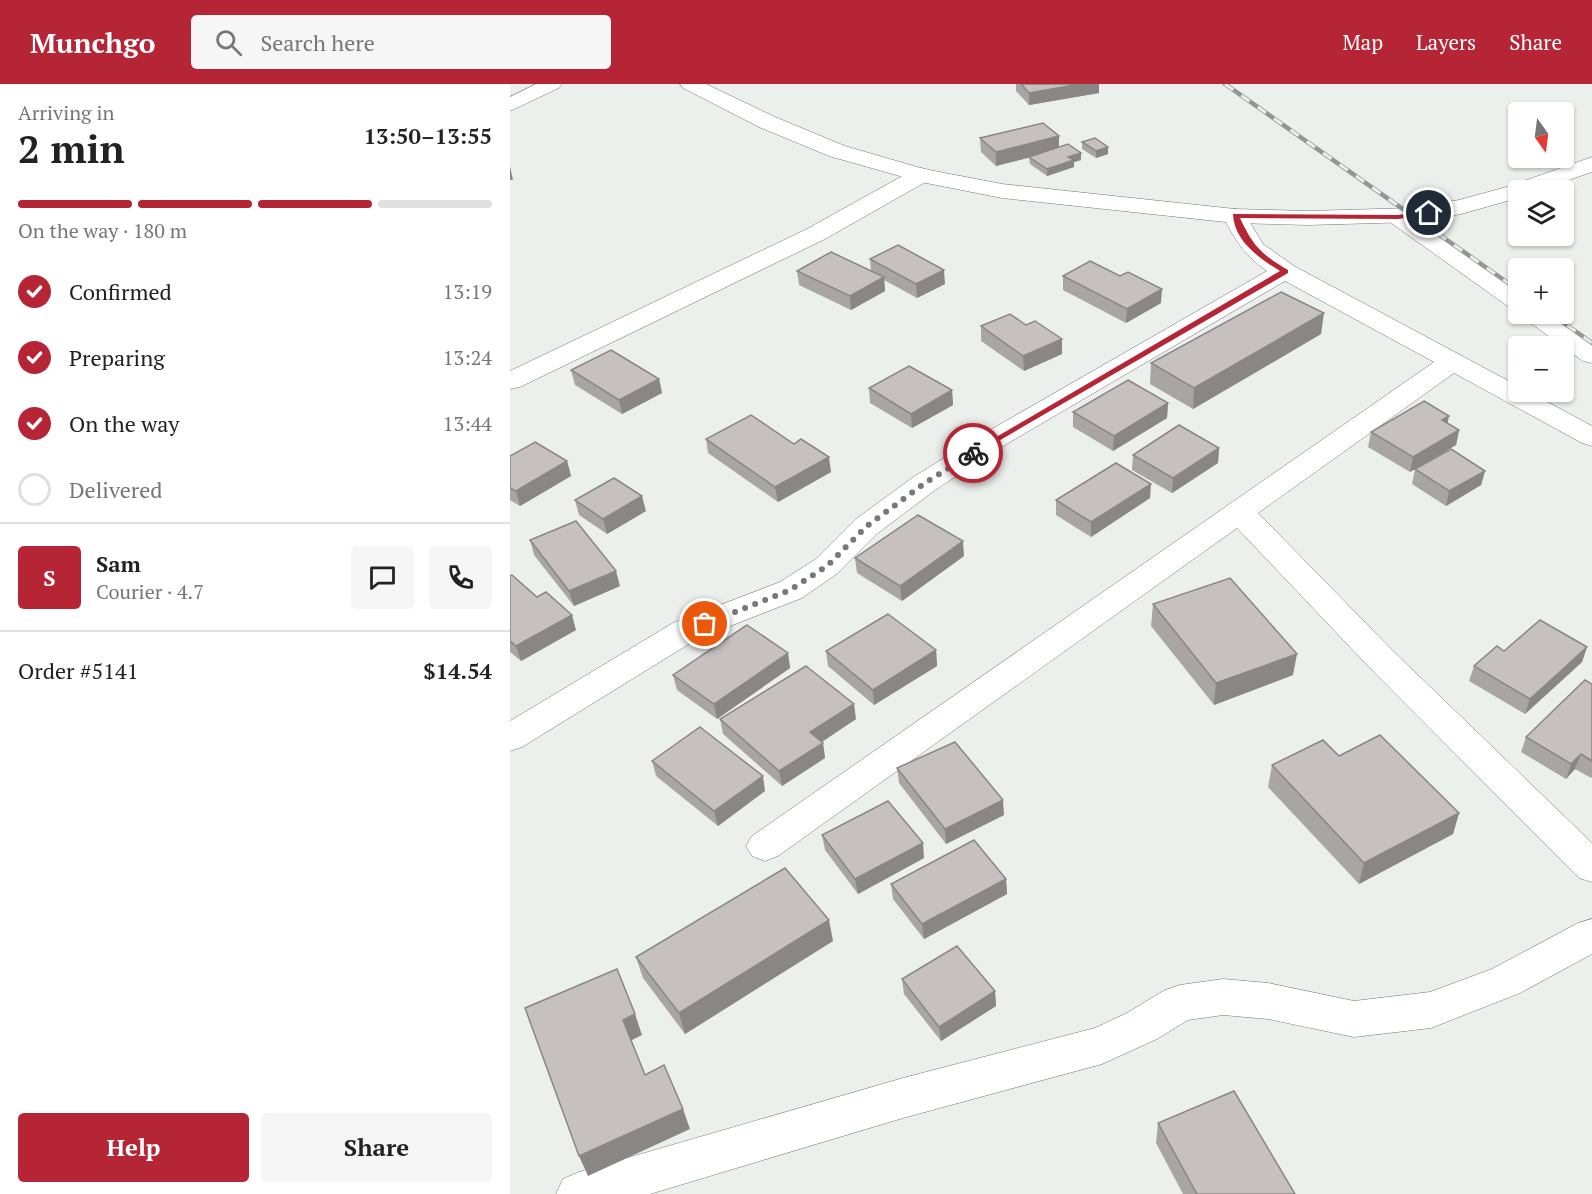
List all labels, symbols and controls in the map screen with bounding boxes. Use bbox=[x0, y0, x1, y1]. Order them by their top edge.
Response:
search box bbox=[191, 15, 611, 69]
text: Munchgo bbox=[30, 24, 155, 61]
icon: search bbox=[212, 26, 245, 59]
text: Search here bbox=[260, 28, 375, 57]
text: Map bbox=[1342, 28, 1383, 56]
text: Layers bbox=[1416, 28, 1476, 56]
text: Share bbox=[1509, 28, 1562, 56]
text: Arriving in bbox=[18, 99, 114, 126]
north arrow bbox=[1508, 102, 1574, 168]
map controls bbox=[1508, 102, 1574, 402]
text: 13:50–13:55 bbox=[364, 121, 492, 150]
text: 2 min bbox=[18, 122, 125, 174]
button: layers bbox=[1508, 180, 1574, 246]
pin bbox=[1403, 187, 1454, 238]
icon: home bbox=[1412, 196, 1445, 229]
text: On the way · 180 m bbox=[18, 217, 187, 244]
button: + bbox=[1508, 258, 1574, 324]
icon: check bbox=[18, 275, 51, 308]
text: Confirmed bbox=[69, 277, 172, 306]
text: 13:19 bbox=[443, 278, 492, 305]
button: − bbox=[1508, 336, 1574, 402]
icon: check bbox=[18, 341, 51, 374]
text: Preparing bbox=[69, 343, 165, 372]
text: 13:24 bbox=[443, 344, 492, 371]
icon: check bbox=[18, 407, 51, 440]
text: On the way bbox=[69, 409, 179, 438]
text: 13:44 bbox=[443, 410, 492, 437]
courier bbox=[943, 423, 1003, 483]
icon: bike bbox=[957, 437, 990, 470]
text: Delivered bbox=[69, 475, 162, 504]
button: chat bbox=[351, 546, 414, 609]
button: phone bbox=[429, 546, 492, 609]
text: Sam bbox=[96, 549, 141, 578]
text: S bbox=[43, 563, 56, 592]
text: Courier · 4.7 bbox=[96, 578, 204, 605]
pin bbox=[679, 598, 730, 649]
icon: bag bbox=[688, 607, 721, 640]
text: Order #5141 bbox=[18, 656, 138, 685]
text: $14.54 bbox=[423, 656, 492, 685]
button: Help bbox=[18, 1113, 249, 1182]
button: Share bbox=[261, 1113, 492, 1182]

